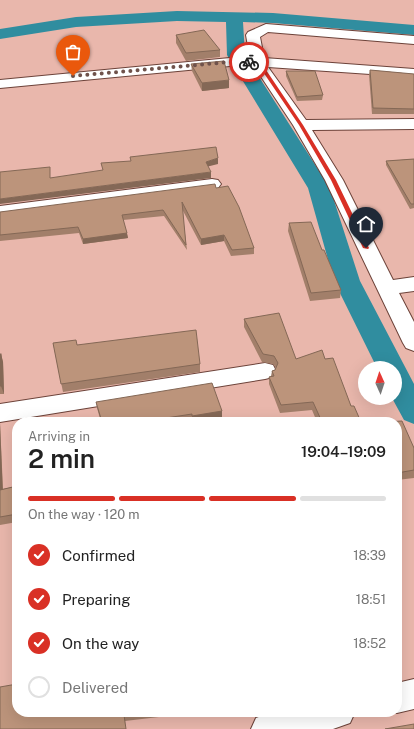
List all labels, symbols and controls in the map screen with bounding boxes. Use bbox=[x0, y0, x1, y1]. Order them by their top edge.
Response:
pin bbox=[56, 35, 90, 76]
icon: bag bbox=[62, 41, 84, 63]
courier bbox=[229, 42, 269, 82]
icon: bike bbox=[238, 51, 260, 73]
pin bbox=[349, 207, 383, 248]
icon: home bbox=[355, 213, 377, 235]
north arrow bbox=[358, 361, 402, 405]
map controls bbox=[358, 361, 402, 405]
text: Arriving in bbox=[28, 429, 90, 444]
text: 2 min bbox=[28, 443, 95, 474]
text: 19:04–19:09 bbox=[301, 443, 386, 460]
text: On the way · 120 m bbox=[28, 507, 140, 522]
icon: check bbox=[28, 544, 50, 566]
text: Confirmed bbox=[62, 547, 135, 564]
text: 18:39 bbox=[353, 548, 386, 563]
icon: check bbox=[28, 588, 50, 610]
text: Preparing bbox=[62, 591, 131, 608]
text: 18:51 bbox=[356, 592, 386, 607]
icon: check bbox=[28, 632, 50, 654]
text: On the way bbox=[62, 635, 139, 652]
text: 18:52 bbox=[353, 636, 386, 651]
text: Delivered bbox=[62, 679, 128, 696]

